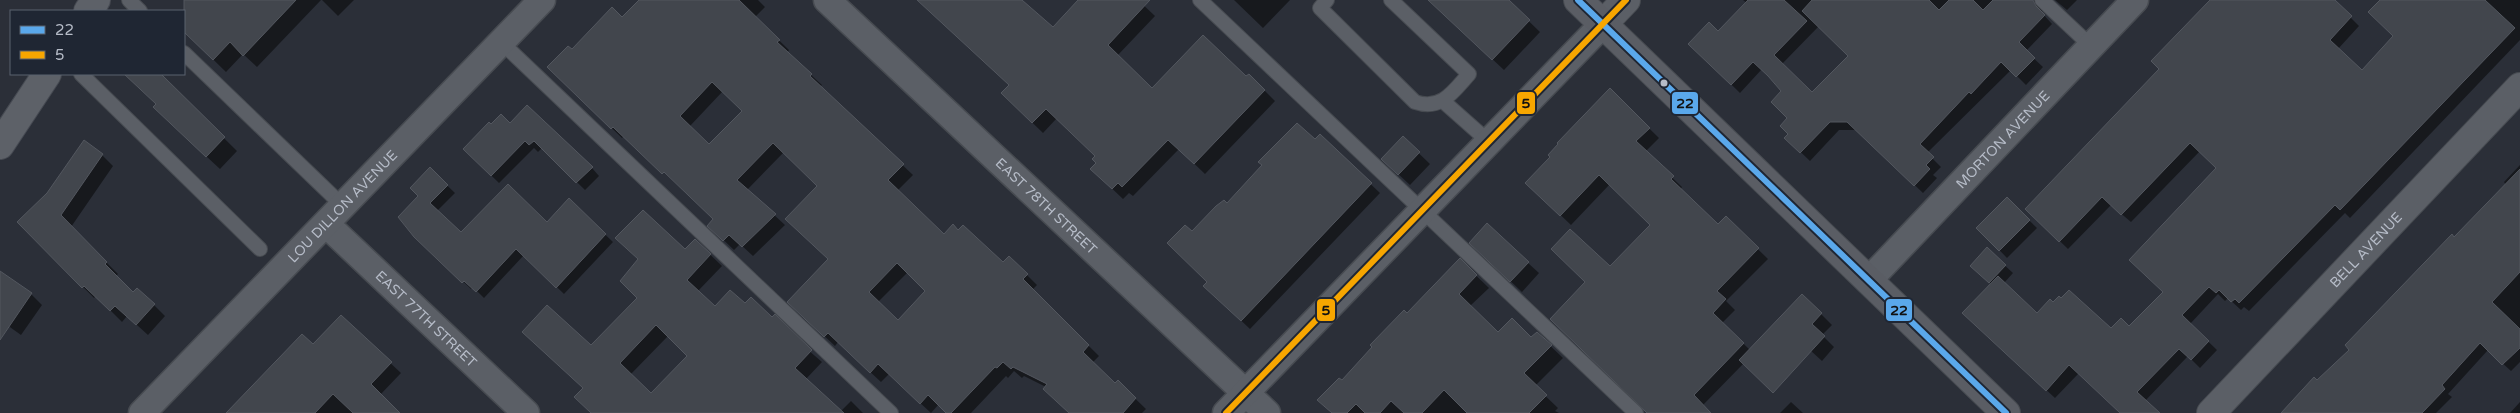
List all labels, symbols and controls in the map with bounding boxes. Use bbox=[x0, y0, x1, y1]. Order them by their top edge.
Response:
legend bbox=[10, 10, 185, 75]
text: 22 bbox=[55, 21, 74, 39]
text: 5 bbox=[55, 46, 64, 64]
unlabelled marker bbox=[1659, 78, 1669, 88]
street label: MORTON AVENUE bbox=[1953, 87, 2053, 192]
line badge: 5 bbox=[1516, 91, 1536, 115]
line badge: 22 bbox=[1671, 91, 1699, 115]
text: 5 bbox=[1522, 95, 1531, 112]
text: 22 bbox=[1676, 95, 1694, 112]
street label: LOU DILLON AVENUE bbox=[284, 147, 401, 266]
street label: EAST 78TH STREET bbox=[992, 155, 1101, 258]
street label: BELL AVENUE bbox=[2326, 209, 2406, 291]
street label: EAST 77TH STREET bbox=[372, 267, 480, 371]
line badge: 5 bbox=[1316, 298, 1336, 322]
line badge: 22 bbox=[1885, 298, 1913, 322]
text: 5 bbox=[1322, 302, 1331, 319]
text: 22 bbox=[1890, 302, 1908, 319]

